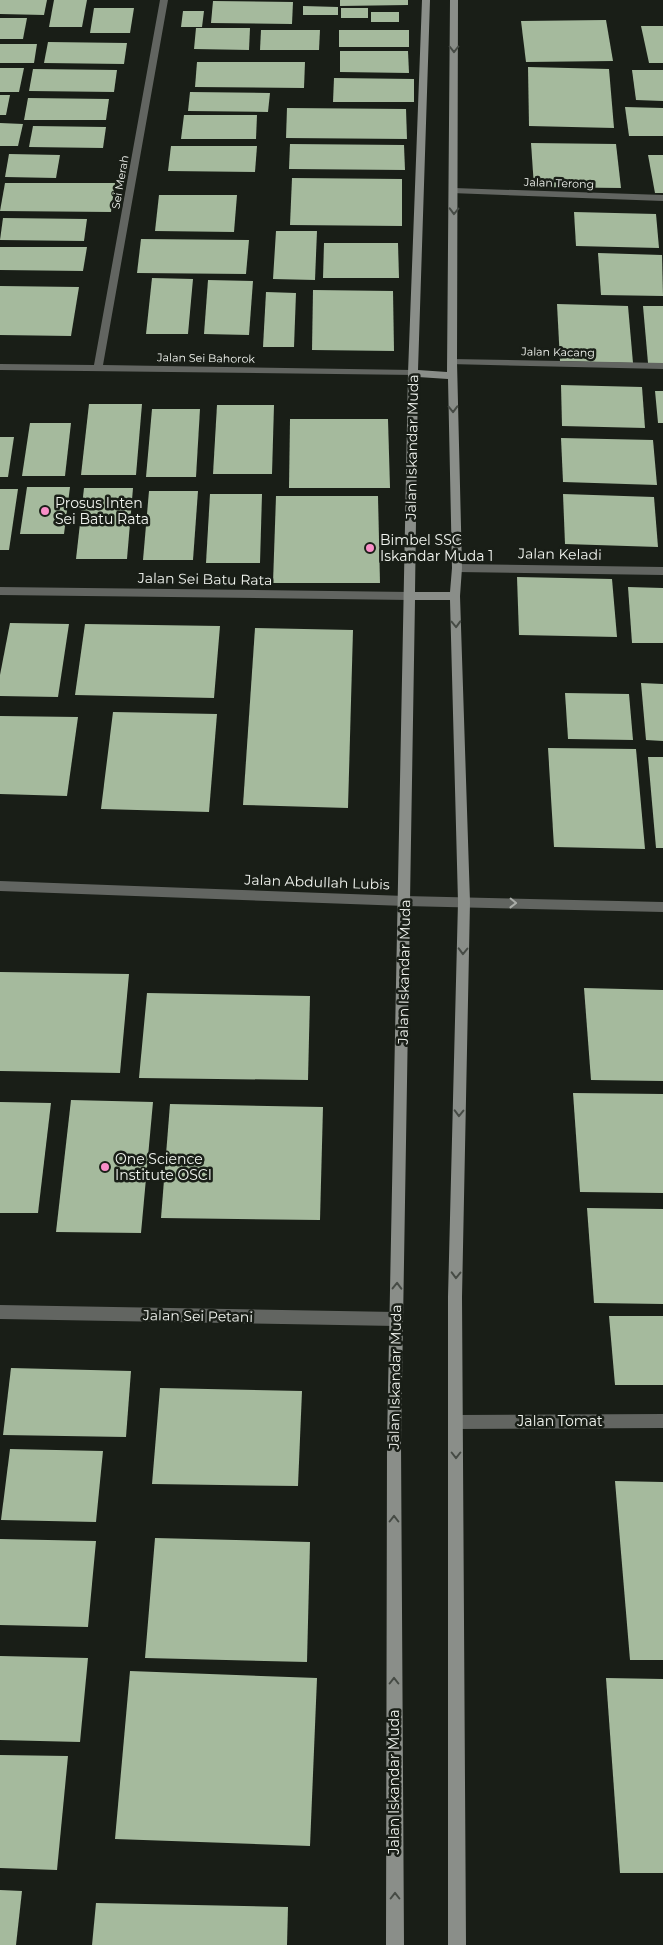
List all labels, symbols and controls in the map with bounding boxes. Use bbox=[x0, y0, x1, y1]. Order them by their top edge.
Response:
one-way arrow bbox=[449, 45, 459, 53]
street label: Sei Merah bbox=[108, 154, 132, 210]
street label: Jalan Terong bbox=[523, 175, 594, 191]
one-way arrow bbox=[449, 208, 459, 215]
street label: Jalan Kacang bbox=[520, 344, 595, 360]
street label: Jalan Sei Bahorok bbox=[156, 350, 255, 366]
street label: Jalan Iskandar Muda bbox=[402, 374, 422, 521]
one-way arrow bbox=[448, 405, 458, 413]
place label: Prosus Inten Sei Batu Rata bbox=[55, 494, 149, 528]
marker: Prosus Inten Sei Batu Rata bbox=[39, 505, 51, 517]
place label: Bimbel SSC Iskandar Muda 1 bbox=[380, 531, 493, 565]
marker: Bimbel SSC Iskandar Muda 1 bbox=[364, 542, 376, 554]
street label: Jalan Keladi bbox=[517, 544, 602, 564]
street label: Jalan Sei Batu Rata bbox=[137, 569, 272, 589]
one-way arrow bbox=[451, 620, 461, 628]
street label: Jalan Abdullah Lubis bbox=[243, 870, 390, 894]
one-way arrow bbox=[510, 898, 517, 908]
street label: Jalan Iskandar Muda bbox=[394, 899, 414, 1046]
one-way arrow bbox=[458, 947, 468, 955]
one-way arrow bbox=[454, 1109, 465, 1117]
place label: One Science Institute OSCI bbox=[115, 1150, 212, 1184]
marker: One Science Institute OSCI bbox=[99, 1161, 111, 1173]
one-way arrow bbox=[451, 1272, 461, 1280]
one-way arrow bbox=[391, 1282, 402, 1290]
street label: Jalan Iskandar Muda bbox=[385, 1304, 405, 1451]
street label: Jalan Sei Petani bbox=[142, 1306, 253, 1326]
street label: Jalan Tomat bbox=[516, 1412, 603, 1430]
one-way arrow bbox=[451, 1452, 461, 1460]
one-way arrow bbox=[389, 1515, 399, 1522]
one-way arrow bbox=[389, 1677, 399, 1685]
street label: Jalan Iskandar Muda bbox=[385, 1709, 403, 1856]
one-way arrow bbox=[390, 1892, 400, 1900]

